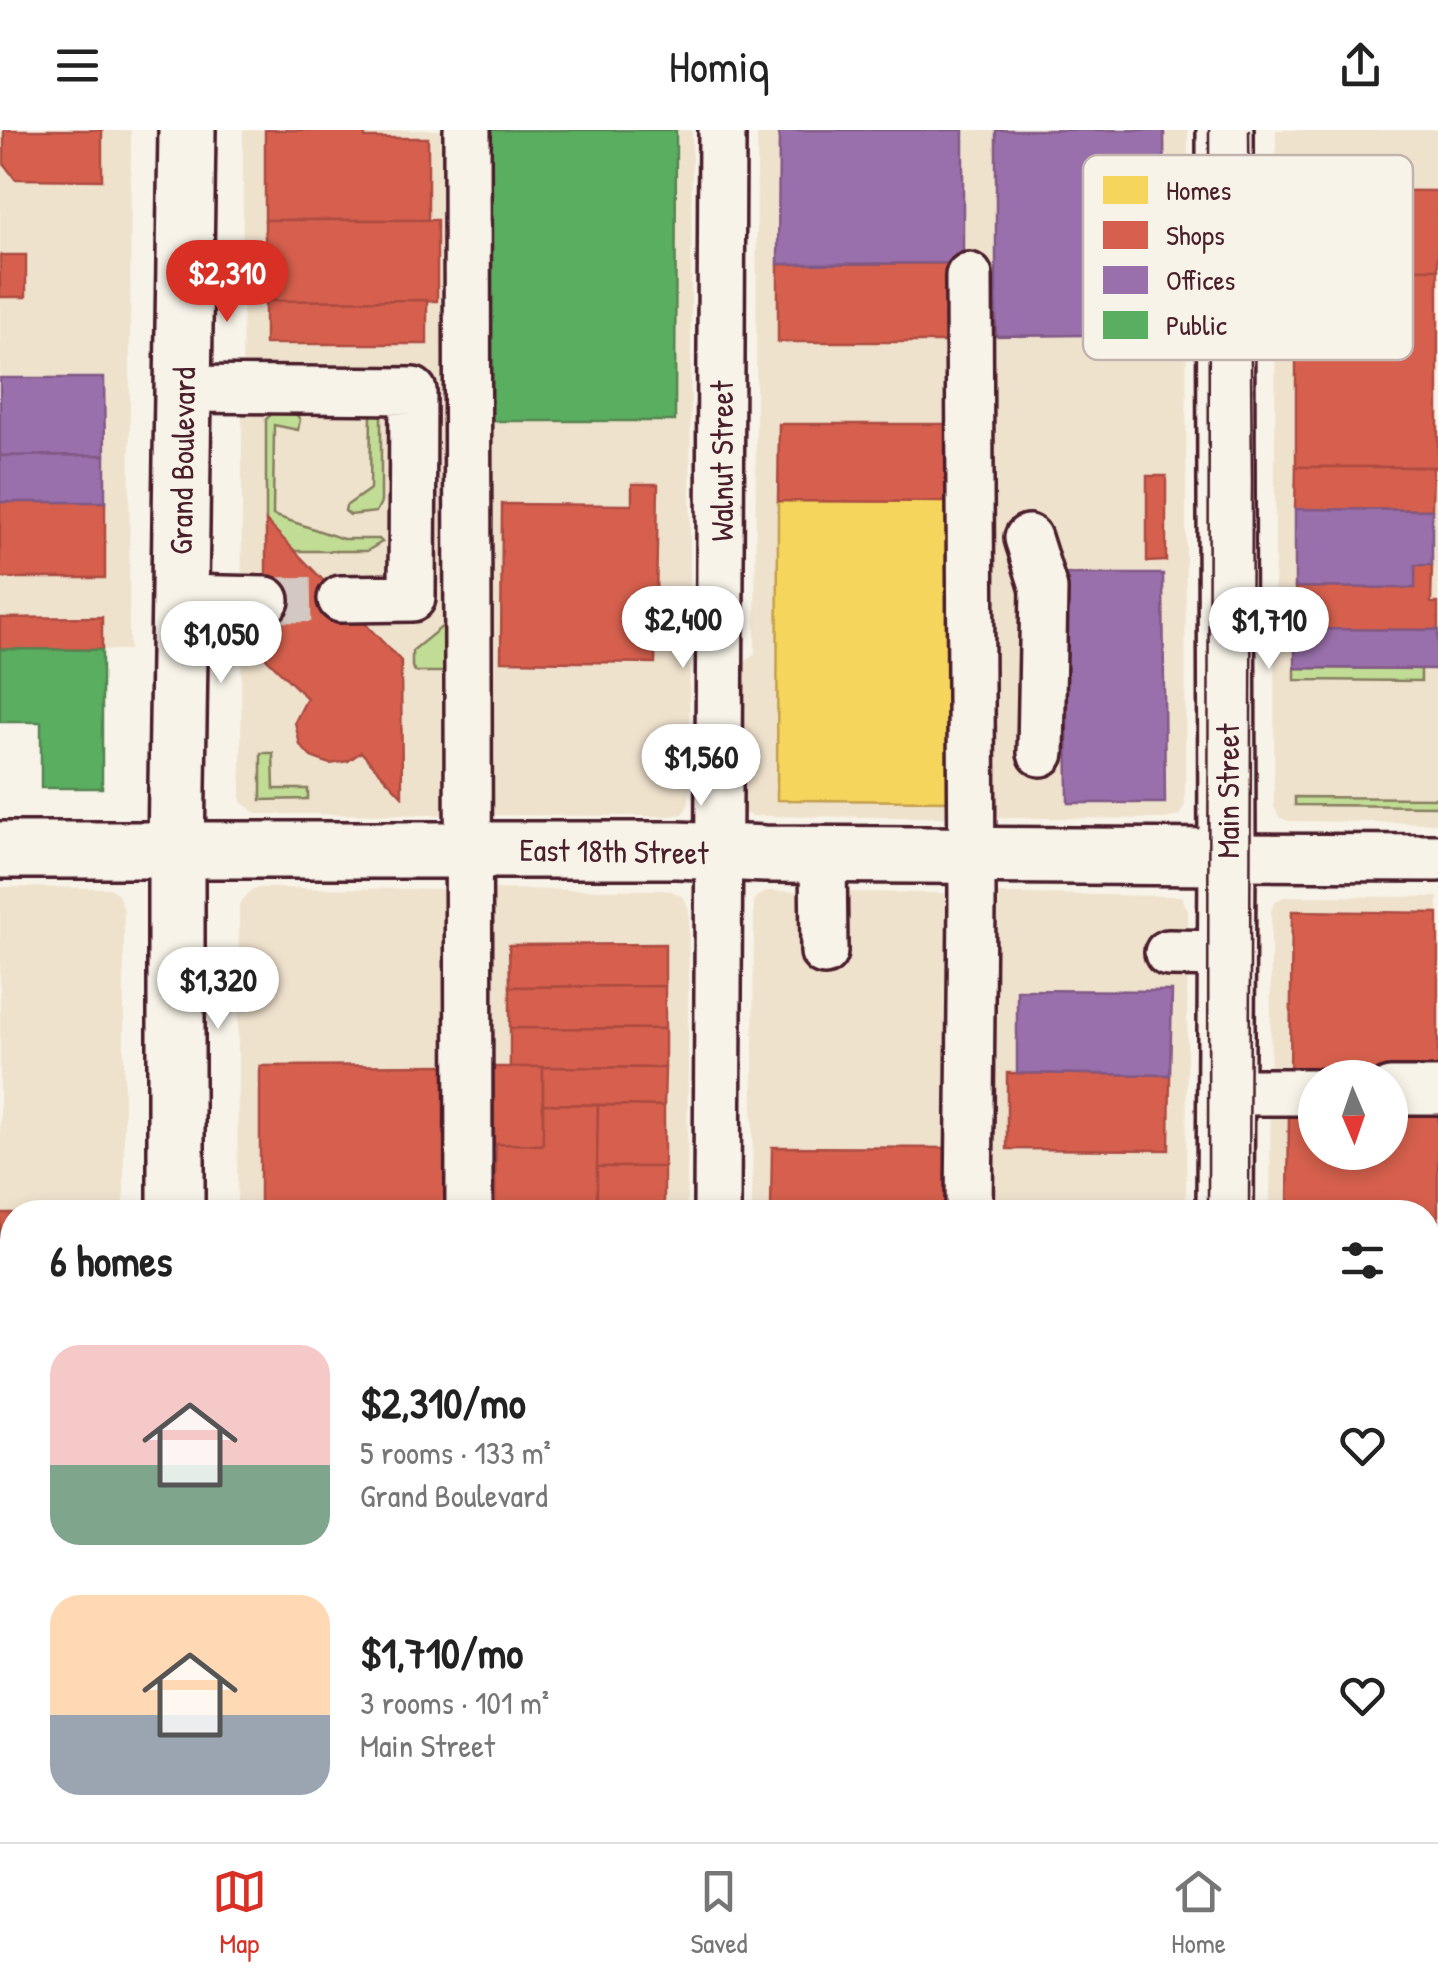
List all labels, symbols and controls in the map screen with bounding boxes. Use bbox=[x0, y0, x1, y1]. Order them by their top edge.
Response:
text: Homiq bbox=[669, 35, 769, 96]
icon: menu bbox=[50, 38, 105, 93]
icon: share bbox=[1333, 38, 1388, 93]
legend bbox=[1083, 155, 1413, 360]
text: Homes bbox=[1166, 171, 1231, 209]
text: Shops bbox=[1166, 216, 1225, 254]
pin: $2,310 bbox=[146, 240, 308, 325]
text: $2,310 bbox=[188, 251, 266, 294]
text: Offices bbox=[1166, 261, 1235, 299]
text: Public bbox=[1166, 306, 1227, 344]
street label: Grand Boulevard bbox=[159, 367, 205, 555]
street label: Walnut Street bbox=[700, 380, 743, 541]
pin: $2,400 bbox=[602, 586, 764, 671]
pin: $1,710 bbox=[1188, 587, 1350, 672]
text: $2,400 bbox=[644, 597, 722, 640]
text: $1,710 bbox=[1231, 598, 1307, 641]
pin: $1,050 bbox=[140, 601, 302, 686]
text: $1,050 bbox=[183, 612, 259, 655]
street label: Main Street bbox=[1206, 722, 1249, 859]
pin: $1,560 bbox=[620, 724, 782, 809]
text: $1,560 bbox=[664, 735, 738, 778]
street label: East 18th Street bbox=[519, 828, 710, 874]
pin: $1,320 bbox=[137, 947, 299, 1032]
text: $1,320 bbox=[179, 958, 257, 1001]
north arrow bbox=[1298, 1060, 1408, 1170]
map controls bbox=[1298, 1060, 1408, 1170]
text: 6 homes bbox=[50, 1232, 172, 1289]
icon: filters bbox=[1335, 1233, 1390, 1288]
text: $2,310/mo bbox=[360, 1374, 526, 1431]
icon: home bbox=[130, 1385, 250, 1505]
icon: heart bbox=[1335, 1418, 1390, 1473]
text: 5 rooms · 133 m² bbox=[360, 1431, 551, 1474]
text: Grand Boulevard bbox=[360, 1474, 548, 1517]
text: $1,710/mo bbox=[360, 1624, 523, 1681]
icon: home bbox=[130, 1635, 250, 1755]
icon: heart bbox=[1335, 1668, 1390, 1723]
text: 3 rooms · 101 m² bbox=[360, 1681, 549, 1724]
text: Main Street bbox=[360, 1724, 495, 1767]
tab: Map bbox=[212, 1864, 267, 1962]
tab: Saved bbox=[690, 1864, 748, 1962]
tab: Home bbox=[1171, 1864, 1226, 1962]

